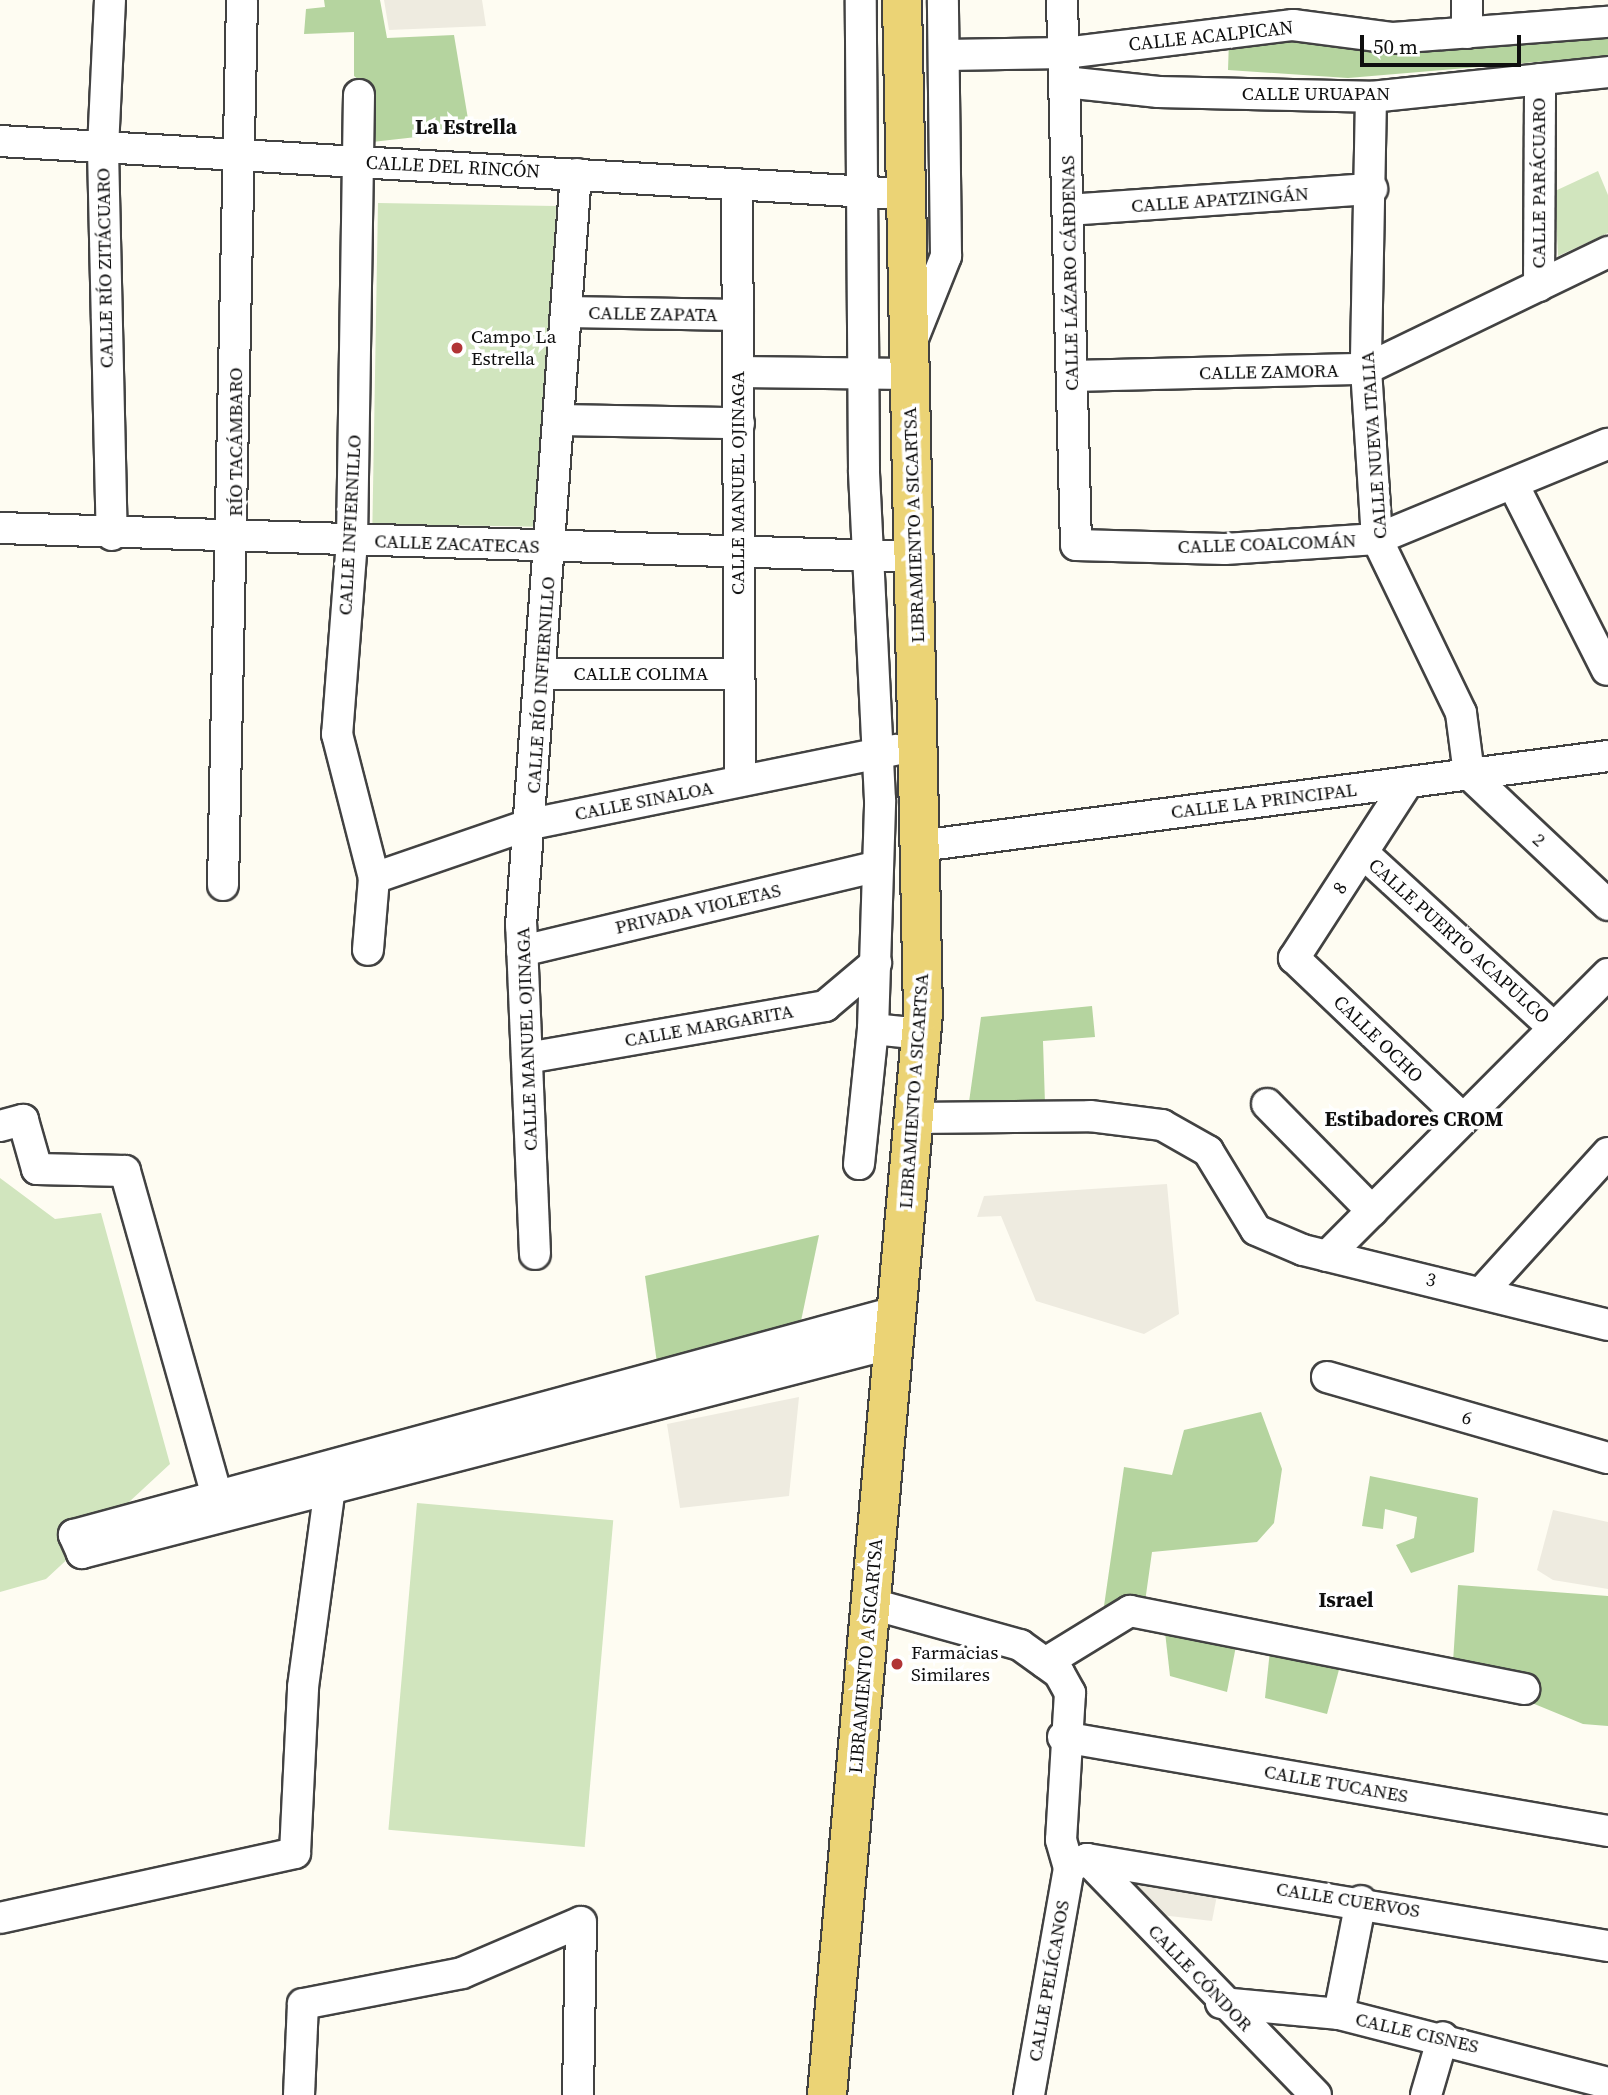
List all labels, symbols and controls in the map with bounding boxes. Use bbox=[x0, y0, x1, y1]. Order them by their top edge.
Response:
street label: CALLE ACALPICAN bbox=[1128, 16, 1294, 56]
scale bar bbox=[1363, 21, 1524, 65]
text: 50 m bbox=[1373, 32, 1418, 61]
street label: CALLE URUAPAN bbox=[1242, 83, 1390, 105]
street label: CALLE PARÁCUARO bbox=[1528, 97, 1550, 269]
district label: La Estrella bbox=[415, 114, 517, 140]
street label: CALLE DEL RINCÓN bbox=[365, 151, 541, 183]
street label: CALLE LÁZARO CÁRDENAS bbox=[1057, 155, 1083, 391]
street label: CALLE RÍO ZITÁCUARO bbox=[92, 168, 118, 368]
street label: CALLE APATZINGÁN bbox=[1130, 182, 1310, 218]
street label: CALLE ZAPATA bbox=[588, 301, 718, 327]
place label: Campo La Estrella bbox=[471, 326, 556, 370]
marker: Campo La Estrella bbox=[449, 340, 465, 356]
street label: CALLE NUEVA ITALIA bbox=[1356, 350, 1392, 540]
street label: CALLE ZAMORA bbox=[1199, 359, 1339, 385]
street label: RÍO TACÁMBARO bbox=[225, 367, 247, 517]
street label: CALLE MANUEL OJINAGA bbox=[727, 371, 749, 595]
street label: LIBRAMIENTO A SICARTSA bbox=[898, 407, 930, 643]
street label: CALLE INFIERNILLO bbox=[334, 434, 366, 616]
street label: CALLE COALCOMÁN bbox=[1177, 529, 1357, 559]
street label: CALLE ZACATECAS bbox=[374, 530, 540, 558]
street label: CALLE RÍO INFIERNILLO bbox=[522, 576, 560, 794]
street label: CALLE COLIMA bbox=[574, 663, 708, 685]
street label: CALLE SINALOA bbox=[573, 776, 715, 826]
street label: CALLE LA PRINCIPAL bbox=[1170, 778, 1358, 824]
street label: 2 bbox=[1528, 828, 1550, 852]
street label: CALLE PUERTO ACAPULCO bbox=[1364, 854, 1554, 1028]
street label: 8 bbox=[1328, 878, 1352, 898]
street label: PRIVADA VIOLETAS bbox=[613, 879, 783, 939]
street label: CALLE MANUEL OJINAGA bbox=[512, 927, 542, 1151]
street label: LIBRAMIENTO A SICARTSA bbox=[894, 972, 934, 1210]
street label: CALLE OCHO bbox=[1328, 991, 1428, 1087]
street label: CALLE MARGARITA bbox=[623, 1000, 795, 1052]
district label: Estibadores CROM bbox=[1325, 1106, 1503, 1132]
street label: 3 bbox=[1424, 1268, 1438, 1292]
street label: 6 bbox=[1459, 1406, 1475, 1430]
street label: LIBRAMIENTO A SICARTSA bbox=[844, 1537, 888, 1775]
district label: Israel bbox=[1318, 1587, 1374, 1613]
place label: Farmacias Similares bbox=[911, 1642, 998, 1686]
marker: Farmacias Similares bbox=[889, 1656, 905, 1672]
street label: CALLE TUCANES bbox=[1262, 1760, 1410, 1808]
street label: CALLE CUERVOS bbox=[1275, 1877, 1421, 1923]
street label: CALLE PELÍCANOS bbox=[1024, 1899, 1074, 2063]
street label: CALLE CÓNDOR bbox=[1143, 1920, 1257, 2036]
street label: CALLE CISNES bbox=[1353, 2008, 1481, 2058]

